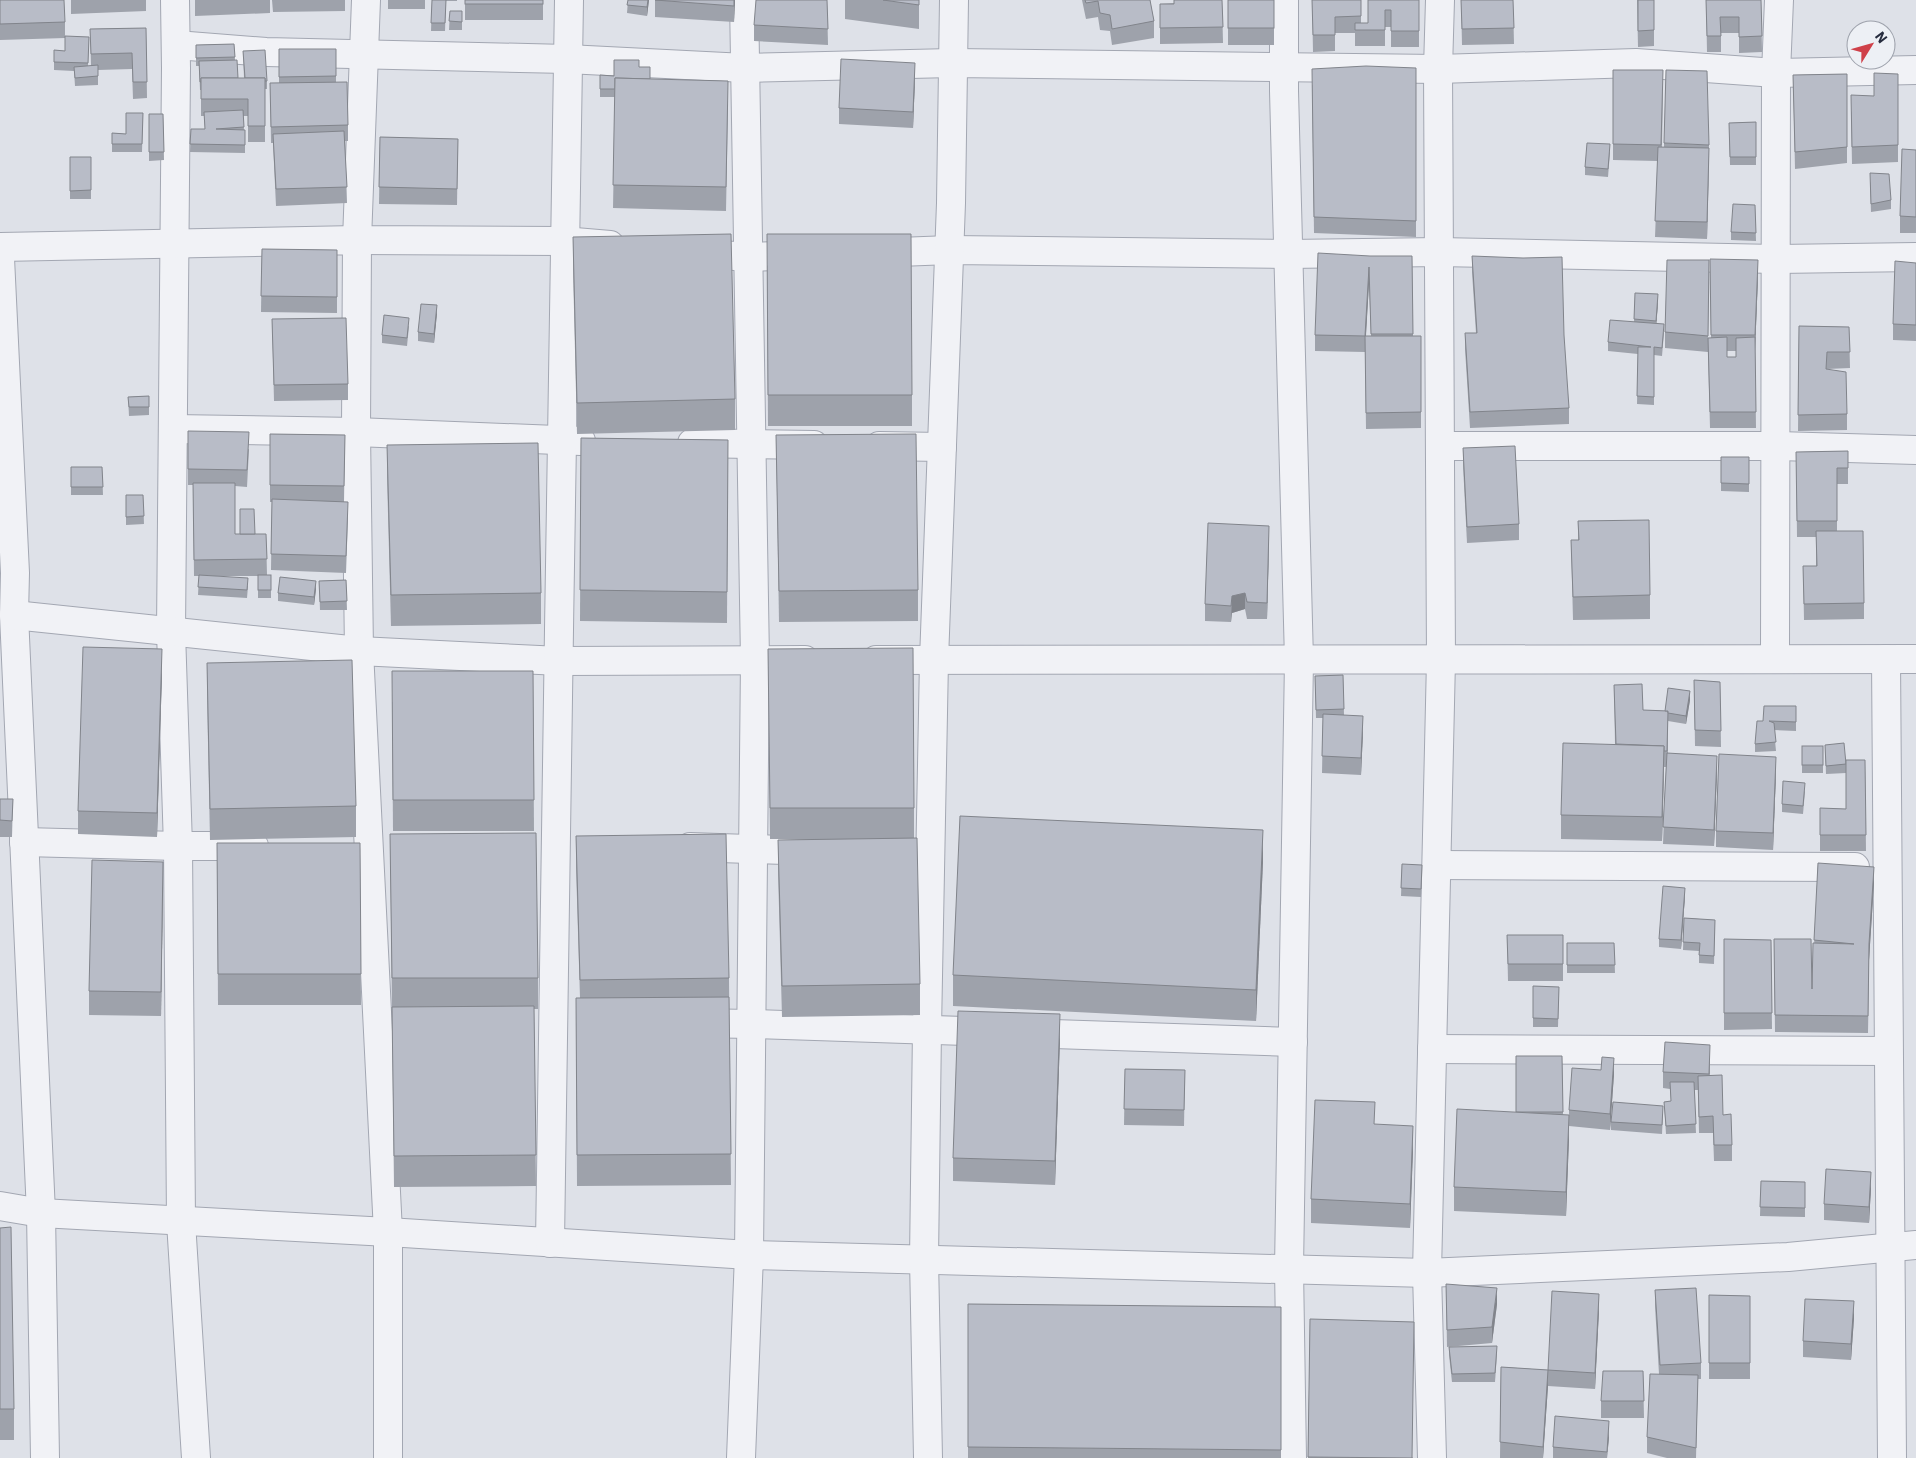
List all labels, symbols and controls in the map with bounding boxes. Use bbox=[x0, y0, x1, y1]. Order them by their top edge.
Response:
north arrow bbox=[1846, 20, 1896, 70]
text: N bbox=[1871, 28, 1892, 47]

